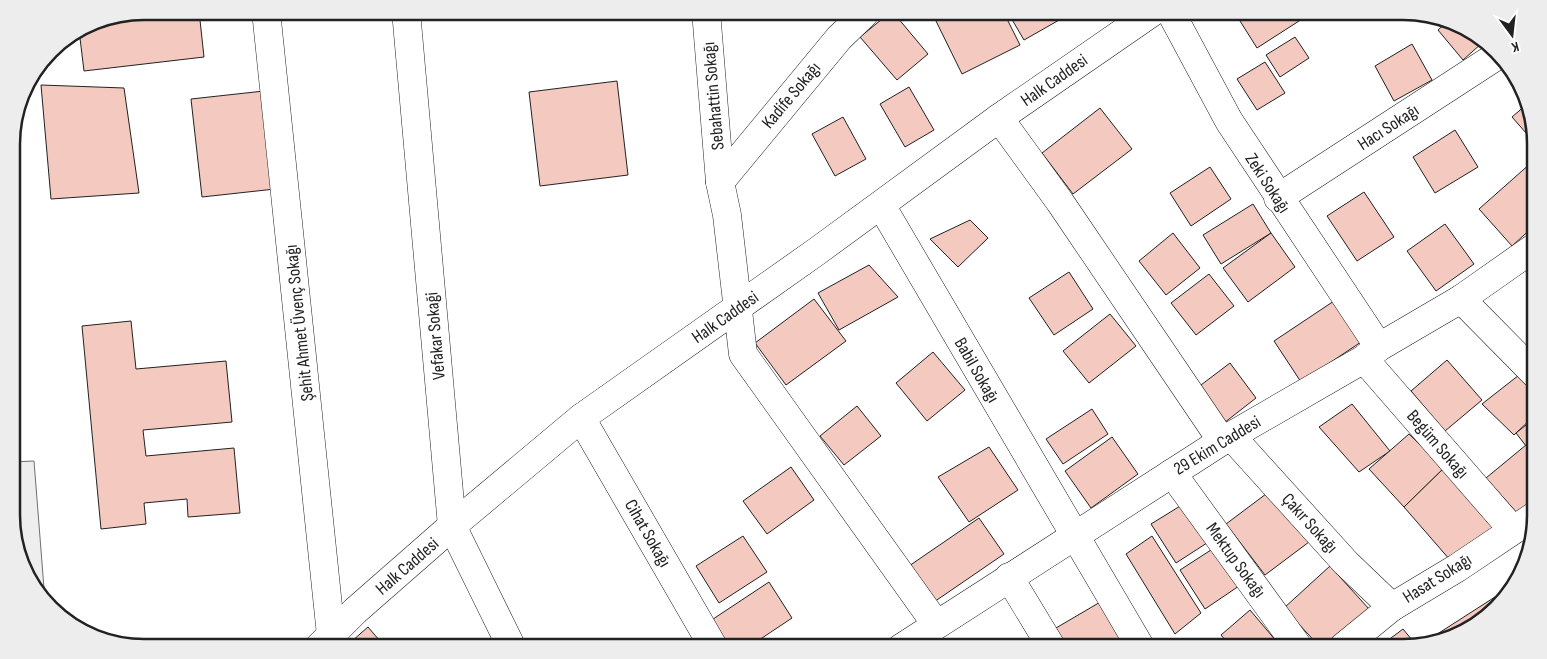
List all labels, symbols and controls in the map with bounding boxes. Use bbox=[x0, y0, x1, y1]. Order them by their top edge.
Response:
north arrow bbox=[1487, 10, 1537, 60]
text: K bbox=[1510, 38, 1521, 56]
street label: Sebahattin Sokağı bbox=[698, 41, 729, 151]
street label: Halk Caddesi bbox=[1017, 50, 1092, 111]
street label: Kadife Sokağı bbox=[758, 58, 825, 133]
street label: Hacı Sokağı bbox=[1354, 100, 1423, 155]
street label: Zeki Sokağı bbox=[1241, 149, 1295, 217]
street label: Şehit Ahmet Üvenç Sokağı bbox=[281, 244, 318, 402]
street label: Halk Caddesi bbox=[688, 287, 763, 348]
street label: Vefakar Sokaği bbox=[421, 291, 450, 381]
street label: Babil Sokağı bbox=[950, 334, 1004, 406]
street label: Begüm Sokağı bbox=[1402, 406, 1473, 483]
street label: 29 Ekim Caddesi bbox=[1170, 411, 1265, 480]
street label: Çakır Sokağı bbox=[1277, 489, 1342, 558]
street label: Cihat Sokağı bbox=[620, 496, 675, 571]
street label: Mektup Sokağı bbox=[1201, 519, 1270, 602]
street label: Halk Caddesi bbox=[372, 533, 443, 599]
street label: Hasat Sokağı bbox=[1399, 549, 1476, 608]

